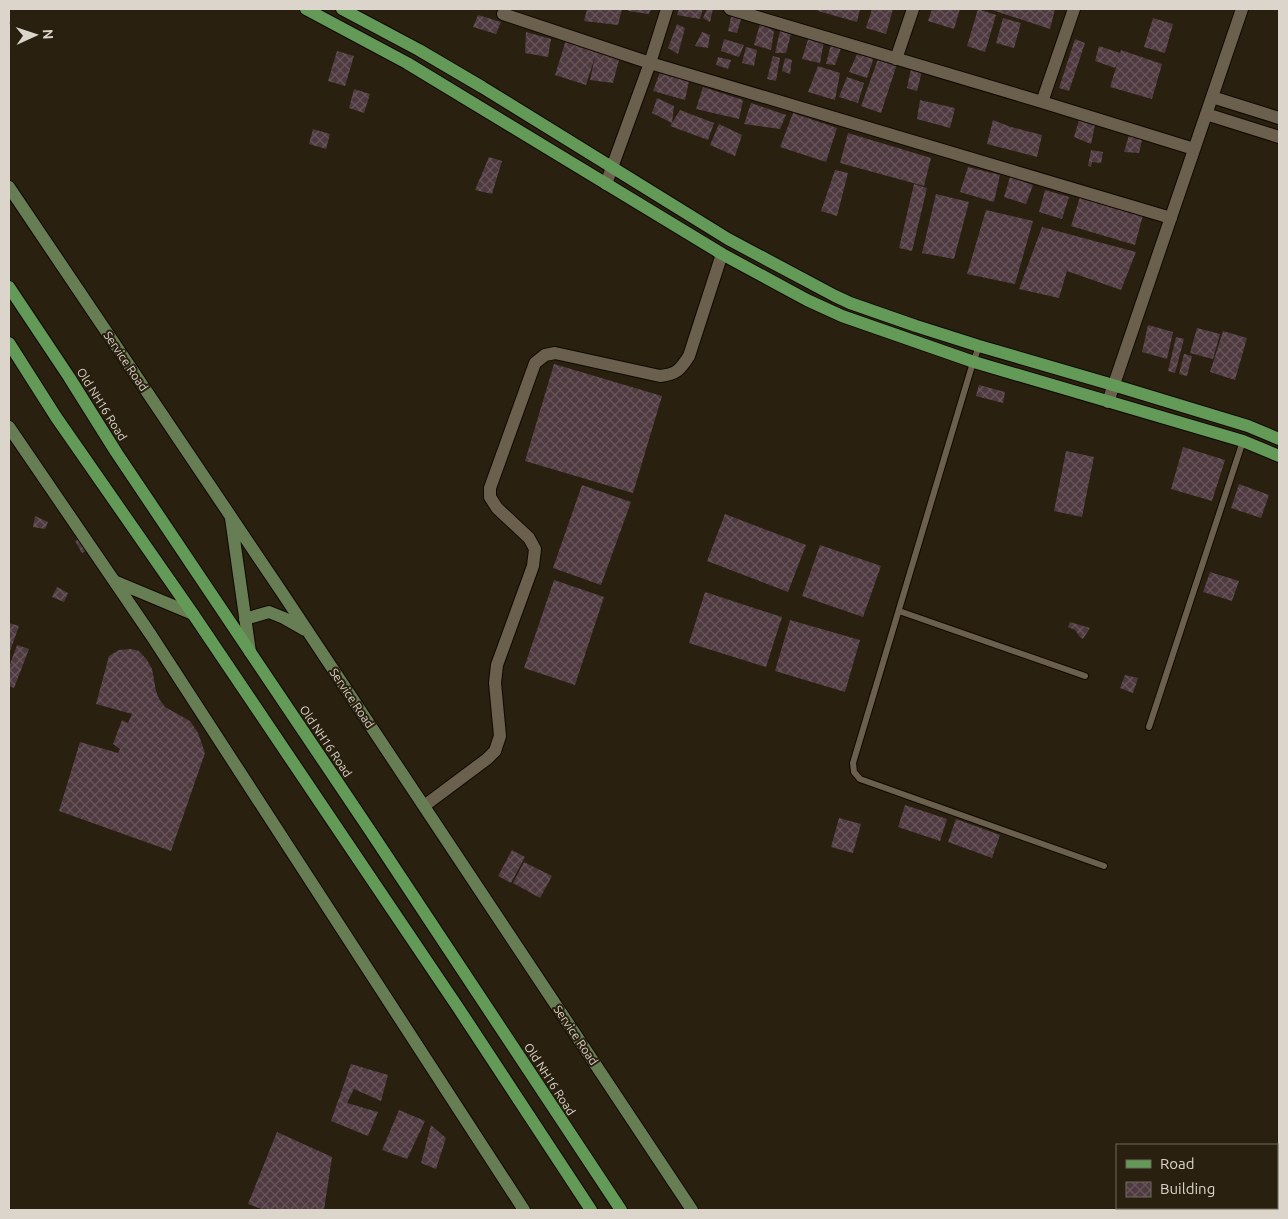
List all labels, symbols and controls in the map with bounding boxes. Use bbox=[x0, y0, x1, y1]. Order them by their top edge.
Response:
north arrow bbox=[10, 10, 60, 60]
text: N bbox=[40, 29, 56, 40]
street label: Service Road bbox=[101, 329, 151, 393]
street label: Old NH16 Road bbox=[74, 365, 130, 443]
street label: Service Road bbox=[327, 666, 377, 730]
street label: Old NH16 Road bbox=[297, 703, 355, 779]
street label: Service Road bbox=[551, 1003, 601, 1067]
street label: Old NH16 Road bbox=[522, 1041, 578, 1117]
legend bbox=[1116, 1144, 1278, 1209]
text: Road bbox=[1160, 1155, 1195, 1172]
text: Building bbox=[1160, 1180, 1215, 1197]

